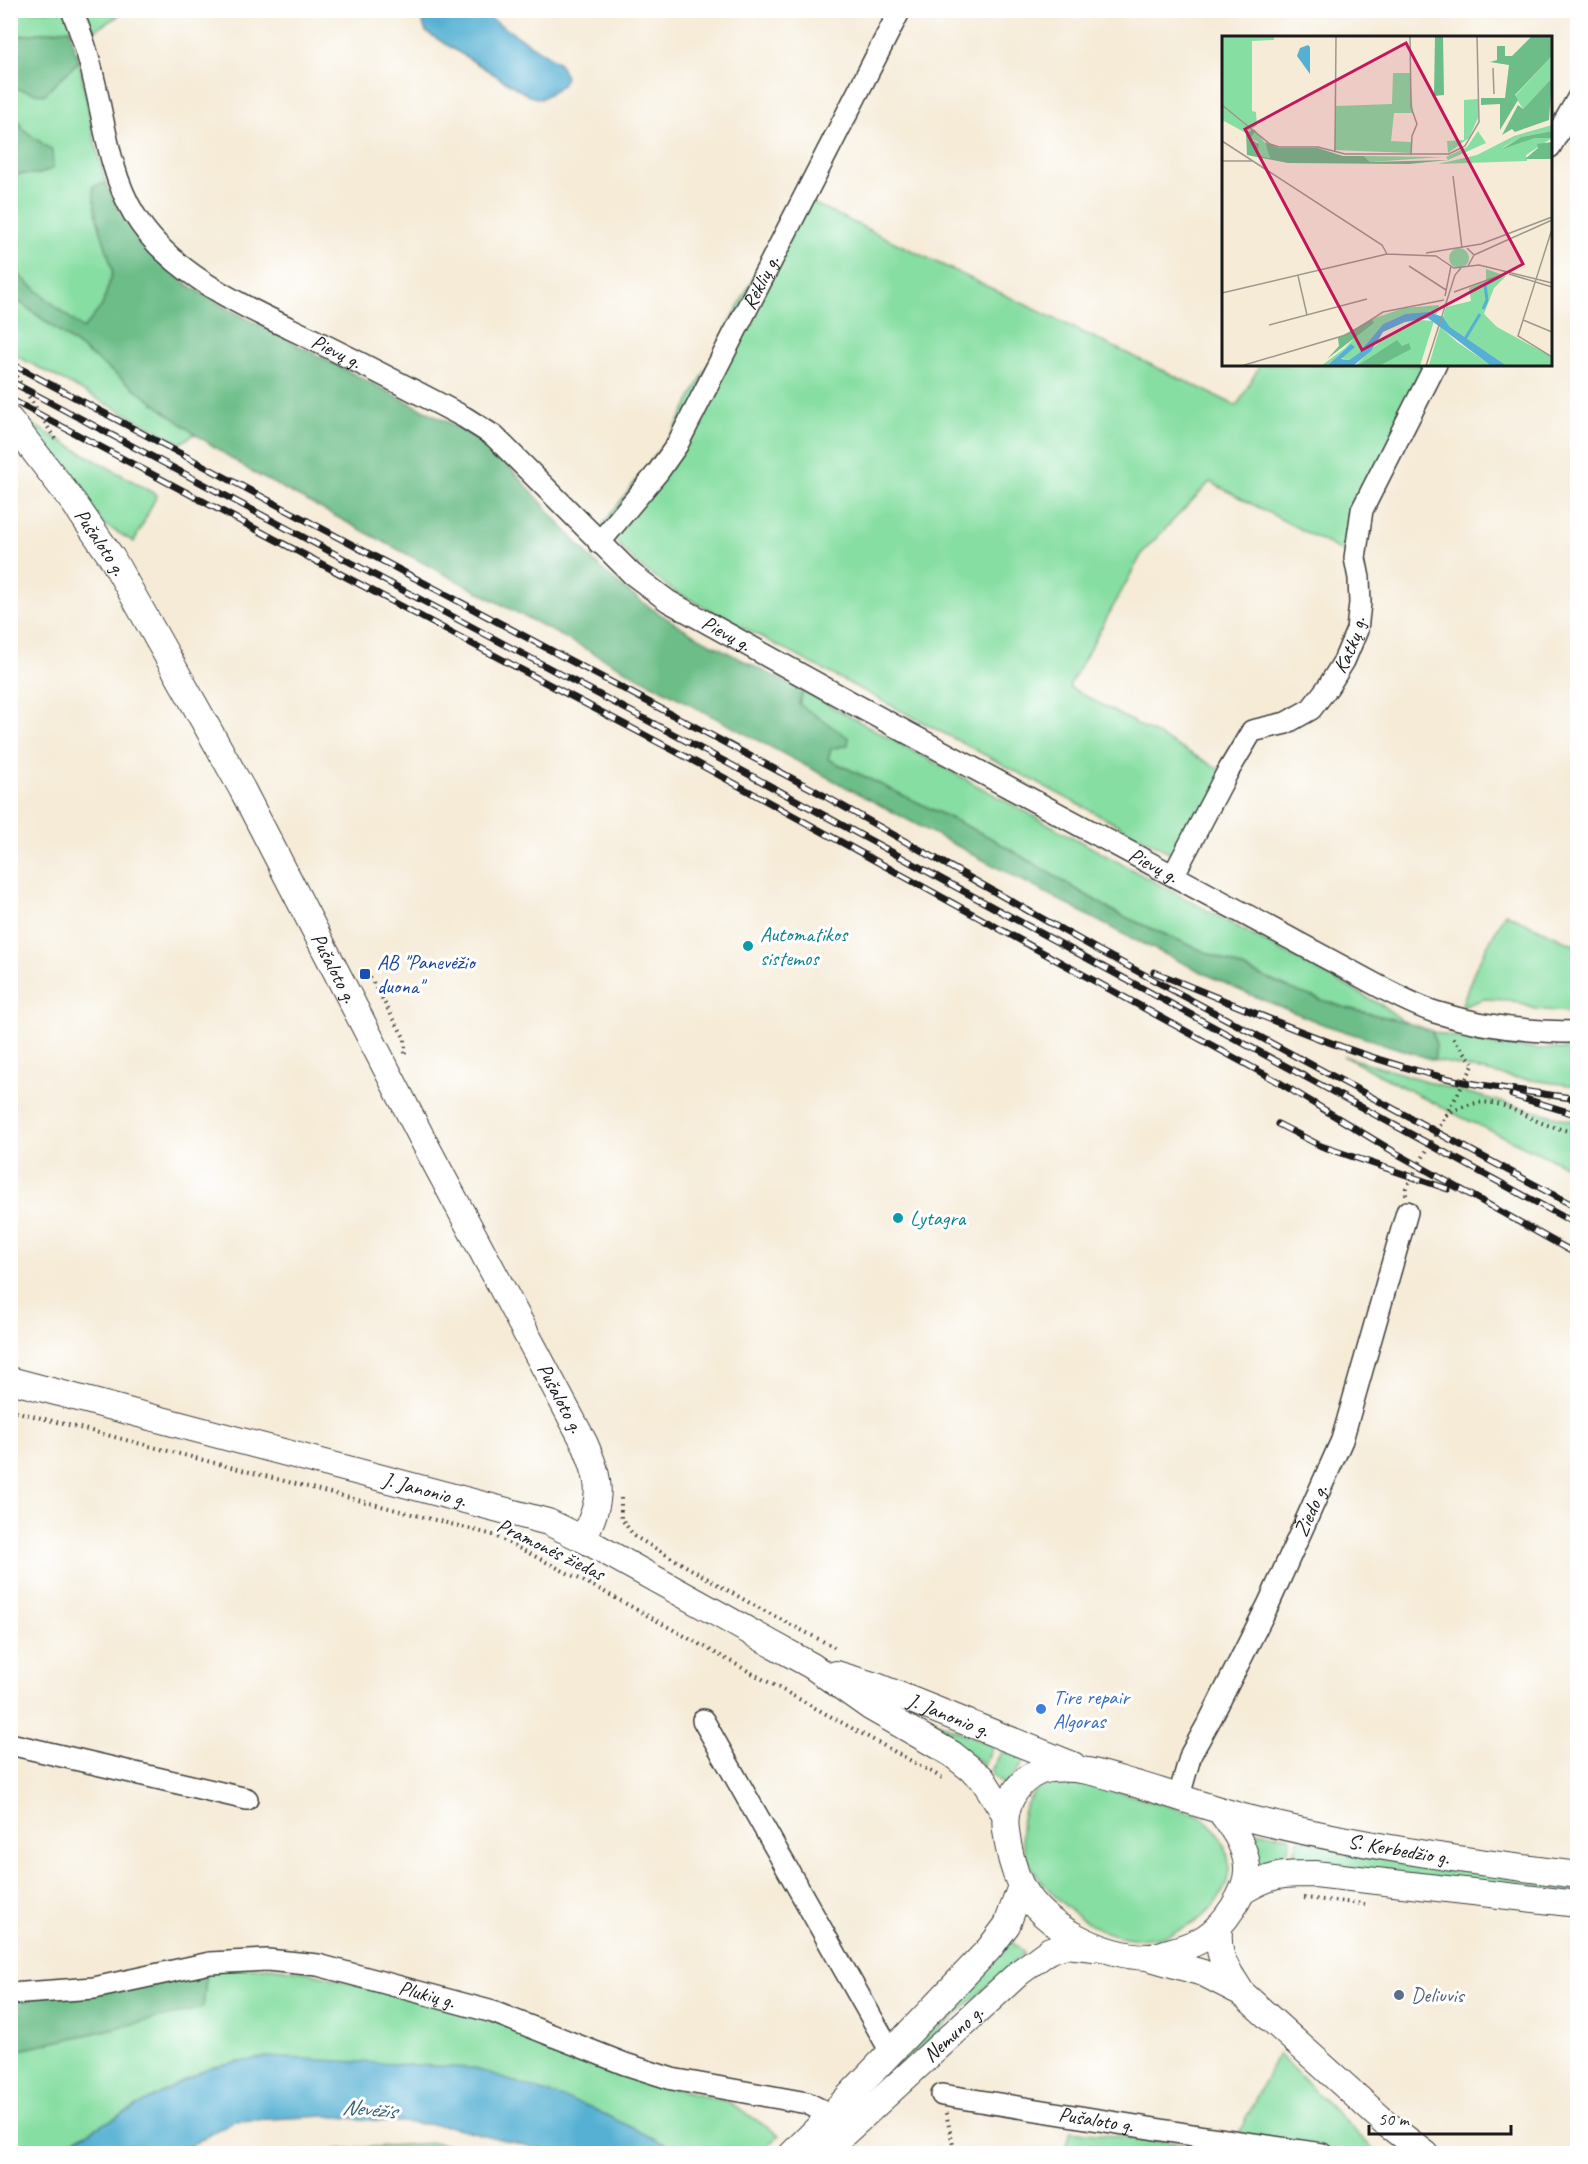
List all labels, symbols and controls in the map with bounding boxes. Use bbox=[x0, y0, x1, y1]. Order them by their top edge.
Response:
inset map bbox=[1222, 36, 1552, 366]
street label: Rėklių g. bbox=[736, 250, 785, 314]
street label: Pievų g. bbox=[307, 328, 366, 375]
street label: Pušaloto g. bbox=[69, 503, 133, 581]
street label: Pievų g. bbox=[697, 609, 756, 658]
street label: Katkų g. bbox=[1327, 615, 1371, 678]
street label: Pievų g. bbox=[1125, 841, 1184, 889]
place label: Automatikos sistemos bbox=[760, 921, 849, 971]
street label: Pušaloto g. bbox=[305, 928, 363, 1008]
marker: Automatikos sistemos bbox=[741, 939, 755, 953]
place label: AB "Panevėžio duona" bbox=[377, 949, 477, 999]
marker: AB "Panevėžio duona" bbox=[358, 967, 372, 981]
place label: Lytagra bbox=[910, 1205, 967, 1231]
marker: Lytagra bbox=[891, 1211, 905, 1225]
street label: Pušaloto g. bbox=[531, 1359, 590, 1438]
street label: J. Janonio g. bbox=[379, 1466, 470, 1513]
street label: Žiedo g. bbox=[1287, 1480, 1334, 1541]
street label: Pramonės žiedas bbox=[493, 1512, 611, 1587]
place label: Tire repair Algoras bbox=[1053, 1684, 1131, 1734]
street label: J. Janonio g. bbox=[903, 1687, 994, 1743]
marker: Tire repair Algoras bbox=[1034, 1702, 1048, 1716]
street label: S. Kerbedžio g. bbox=[1346, 1828, 1452, 1871]
street label: Plukių g. bbox=[396, 1974, 459, 2014]
place label: Deliuvis bbox=[1411, 1982, 1466, 2008]
marker: Deliuvis bbox=[1392, 1988, 1406, 2002]
street label: Nemuno g. bbox=[917, 1999, 989, 2068]
water label: Nevėžis bbox=[341, 2093, 401, 2126]
scale bar bbox=[1369, 2098, 1512, 2136]
street label: Pušaloto g. bbox=[1057, 2101, 1136, 2138]
text: 50 m bbox=[1378, 2108, 1411, 2130]

